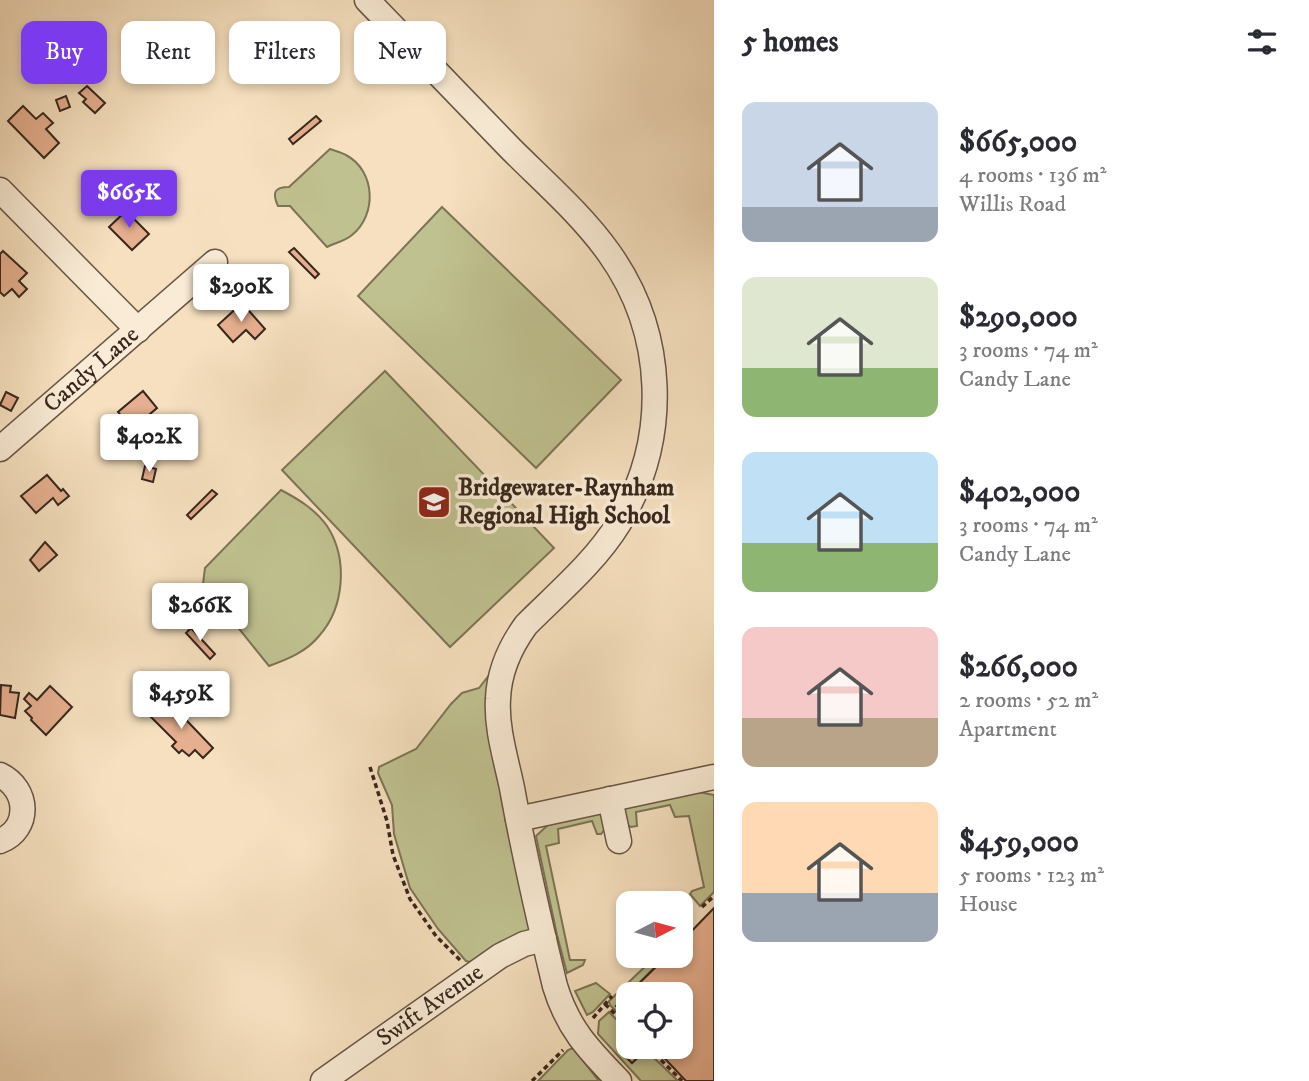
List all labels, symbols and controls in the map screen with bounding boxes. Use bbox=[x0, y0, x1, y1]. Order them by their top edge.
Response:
chip: Buy bbox=[21, 21, 107, 84]
chip: Rent bbox=[121, 21, 215, 84]
chip: Filters bbox=[229, 21, 340, 84]
chip: New bbox=[354, 21, 446, 84]
icon: filters bbox=[1243, 23, 1281, 61]
text: 5 homes bbox=[742, 24, 838, 61]
text: $665,000 bbox=[959, 124, 1077, 161]
icon: home bbox=[798, 130, 882, 214]
text: 4 rooms · 136 m² bbox=[959, 161, 1106, 190]
pin: $665K bbox=[80, 170, 178, 230]
text: $665K bbox=[97, 178, 161, 207]
text: Willis Road bbox=[959, 190, 1066, 219]
pin: $290K bbox=[192, 264, 290, 324]
text: $290K bbox=[209, 272, 273, 301]
text: $290,000 bbox=[959, 299, 1078, 336]
icon: home bbox=[798, 305, 882, 389]
street label: Candy Lane bbox=[37, 320, 145, 419]
text: 3 rooms · 74 m² bbox=[959, 336, 1098, 365]
text: Candy Lane bbox=[959, 365, 1071, 394]
pin: $402K bbox=[100, 414, 198, 474]
text: $402K bbox=[116, 422, 182, 451]
place label: Bridgewater-Raynham Regional High School bbox=[458, 473, 674, 531]
text: $402,000 bbox=[959, 474, 1080, 511]
icon: home bbox=[798, 480, 882, 564]
school or university icon: Bridgewater-Raynham Regional High School bbox=[415, 483, 453, 521]
text: 3 rooms · 74 m² bbox=[959, 511, 1098, 540]
text: Candy Lane bbox=[959, 540, 1071, 569]
pin: $266K bbox=[151, 584, 249, 643]
text: $266K bbox=[168, 591, 232, 620]
text: $266,000 bbox=[959, 649, 1078, 686]
icon: home bbox=[798, 655, 882, 739]
pin: $459K bbox=[132, 672, 230, 731]
text: $459K bbox=[149, 679, 213, 708]
text: 2 rooms · 52 m² bbox=[959, 686, 1098, 715]
text: Apartment bbox=[959, 715, 1057, 744]
text: $459,000 bbox=[959, 824, 1079, 861]
icon: home bbox=[798, 830, 882, 914]
text: 5 rooms · 123 m² bbox=[959, 861, 1104, 890]
text: House bbox=[959, 890, 1017, 919]
north arrow bbox=[616, 891, 693, 968]
map controls bbox=[616, 891, 693, 1059]
street label: Swift Avenue bbox=[371, 957, 489, 1053]
button: locate bbox=[616, 982, 693, 1059]

